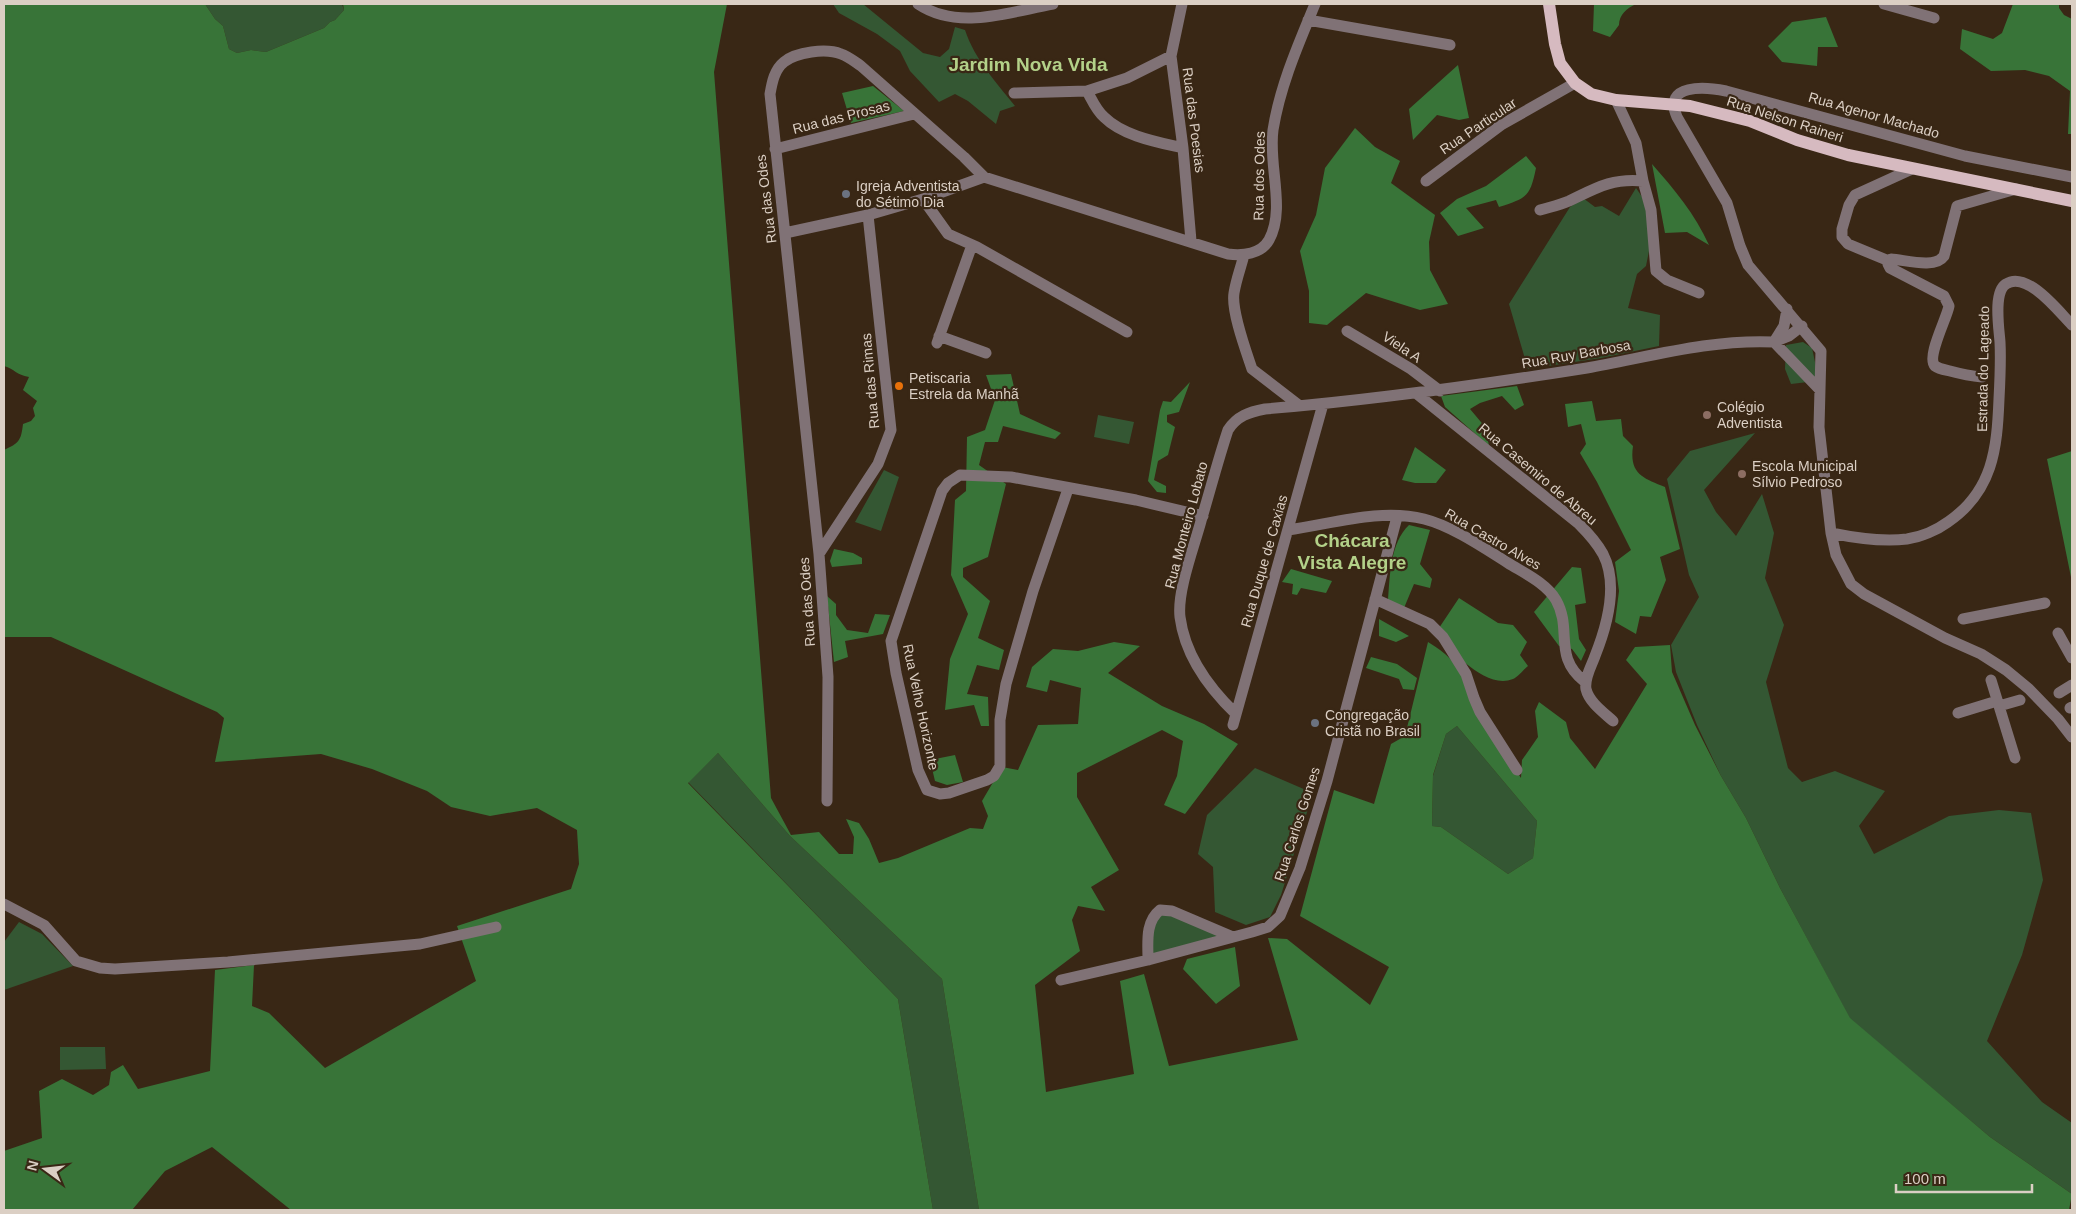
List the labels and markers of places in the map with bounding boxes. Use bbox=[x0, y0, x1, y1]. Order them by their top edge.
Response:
place label: Igreja Adventista do Sétimo Dia bbox=[856, 178, 960, 210]
marker: Igreja Adventista do Sétimo Dia bbox=[840, 188, 852, 200]
place label: Petiscaria Estrela da Manhã bbox=[909, 370, 1019, 402]
marker: Petiscaria Estrela da Manhã bbox=[893, 380, 905, 392]
place label: Colégio Adventista bbox=[1717, 399, 1783, 431]
marker: Colégio Adventista bbox=[1701, 409, 1713, 421]
place label: Escola Municipal Sílvio Pedroso bbox=[1752, 458, 1857, 490]
marker: Escola Municipal Sílvio Pedroso bbox=[1736, 468, 1748, 480]
place label: Congregação Cristã no Brasil bbox=[1325, 707, 1420, 739]
marker: Congregação Cristã no Brasil bbox=[1309, 717, 1321, 729]

